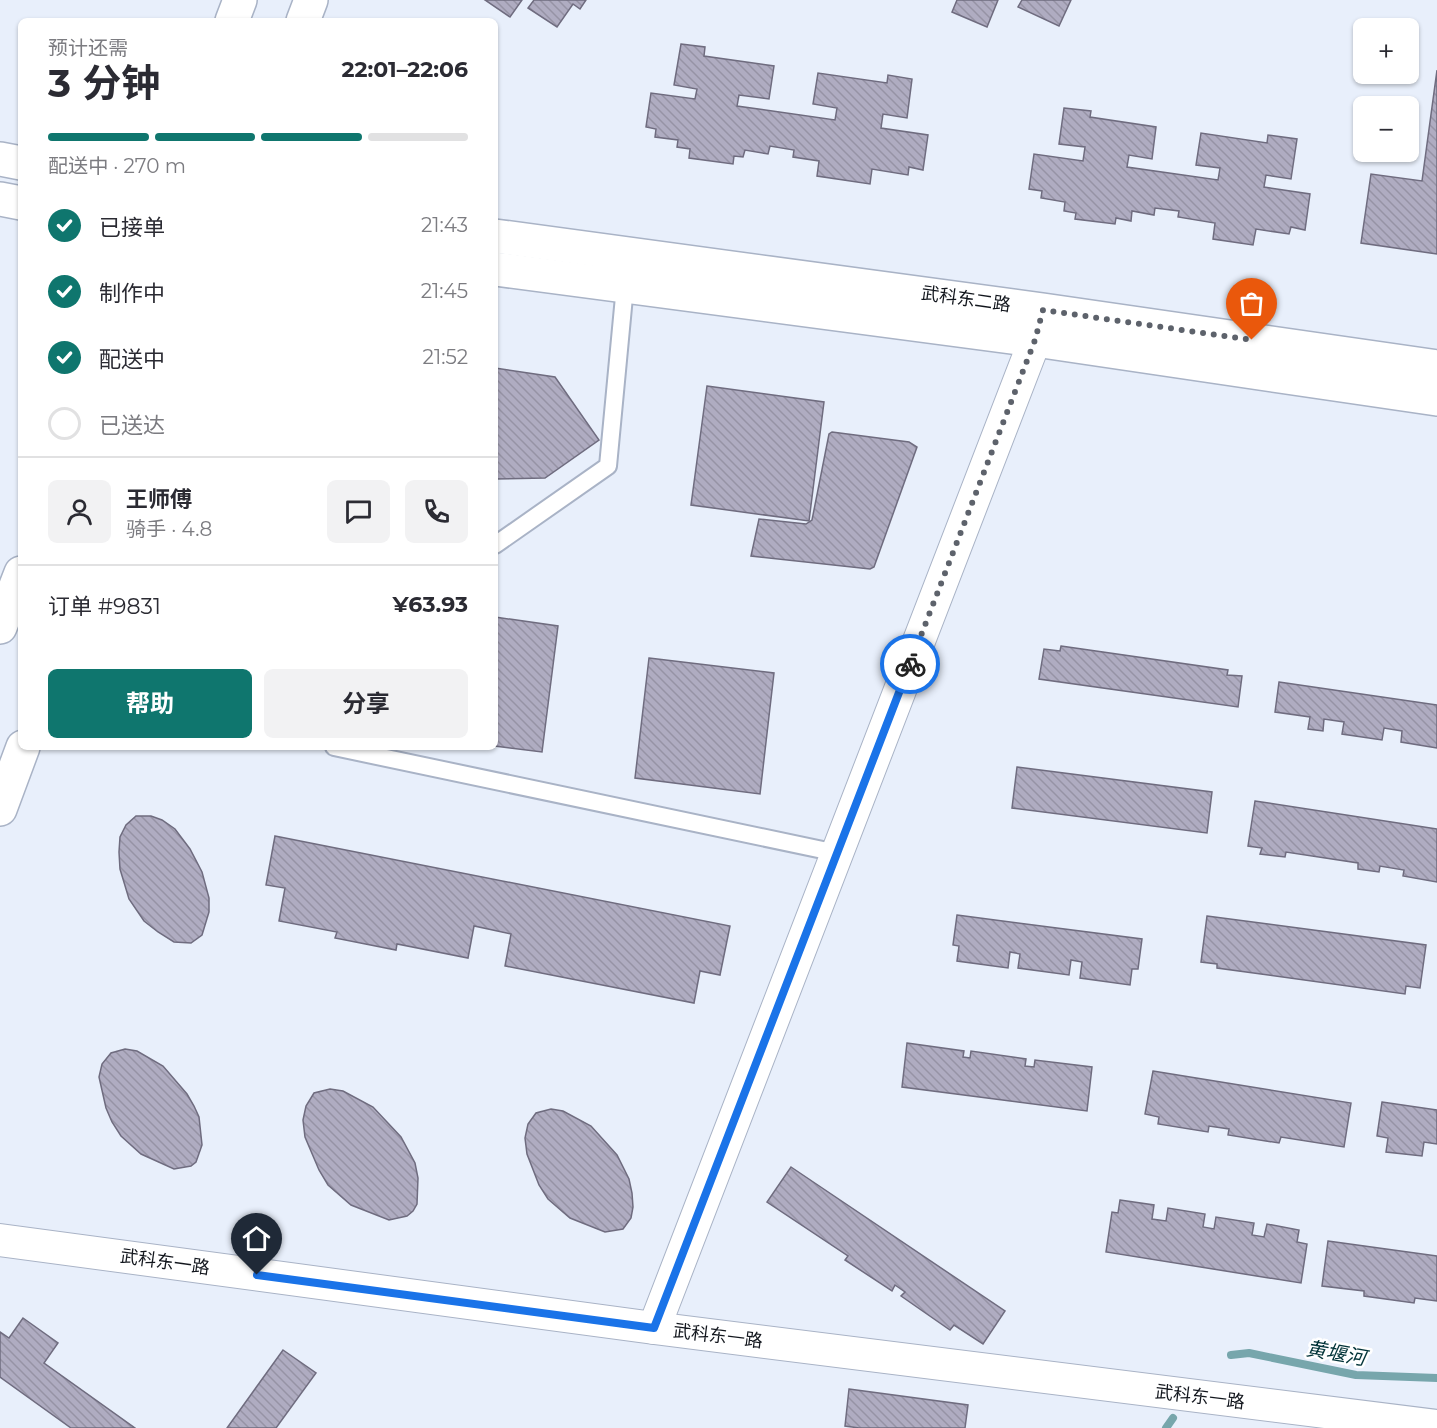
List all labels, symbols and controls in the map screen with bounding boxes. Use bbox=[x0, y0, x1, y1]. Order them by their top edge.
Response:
map controls bbox=[1353, 18, 1419, 162]
button: + bbox=[1353, 18, 1419, 84]
text: 预计还需 bbox=[48, 36, 128, 60]
text: 22:01–22:06 bbox=[341, 56, 468, 83]
text: 3 分钟 bbox=[48, 59, 160, 107]
button: − bbox=[1353, 96, 1419, 162]
text: 配送中 · 270 m bbox=[48, 154, 186, 178]
icon: check bbox=[48, 209, 81, 242]
text: 21:43 bbox=[421, 213, 468, 237]
text: 已接单 bbox=[99, 214, 165, 241]
icon: check bbox=[48, 275, 81, 308]
pin bbox=[1226, 278, 1277, 340]
text: 21:45 bbox=[421, 279, 468, 303]
text: 制作中 bbox=[99, 280, 165, 307]
street label: 武科东二路 bbox=[920, 282, 1012, 316]
icon: bag bbox=[1235, 287, 1268, 320]
icon: check bbox=[48, 341, 81, 374]
text: 21:52 bbox=[423, 345, 468, 369]
text: 配送中 bbox=[99, 346, 165, 373]
text: 已送达 bbox=[99, 412, 165, 439]
button: person bbox=[48, 480, 111, 543]
button: chat bbox=[327, 480, 390, 543]
button: phone bbox=[405, 480, 468, 543]
text: 王师傅 bbox=[126, 486, 192, 513]
text: 骑手 · 4.8 bbox=[126, 517, 212, 541]
text: ¥63.93 bbox=[392, 591, 468, 618]
text: 订单 #9831 bbox=[48, 593, 161, 620]
courier bbox=[880, 634, 940, 694]
icon: bike bbox=[894, 648, 927, 681]
button: 帮助 bbox=[48, 669, 252, 738]
button: 分享 bbox=[264, 669, 468, 738]
pin bbox=[231, 1213, 282, 1275]
icon: home bbox=[240, 1222, 273, 1255]
street label: 武科东一路 bbox=[119, 1245, 211, 1279]
street label: 武科东一路 bbox=[672, 1320, 764, 1352]
water label: 黄堰河 bbox=[1304, 1336, 1372, 1371]
street label: 武科东一路 bbox=[1154, 1381, 1246, 1413]

